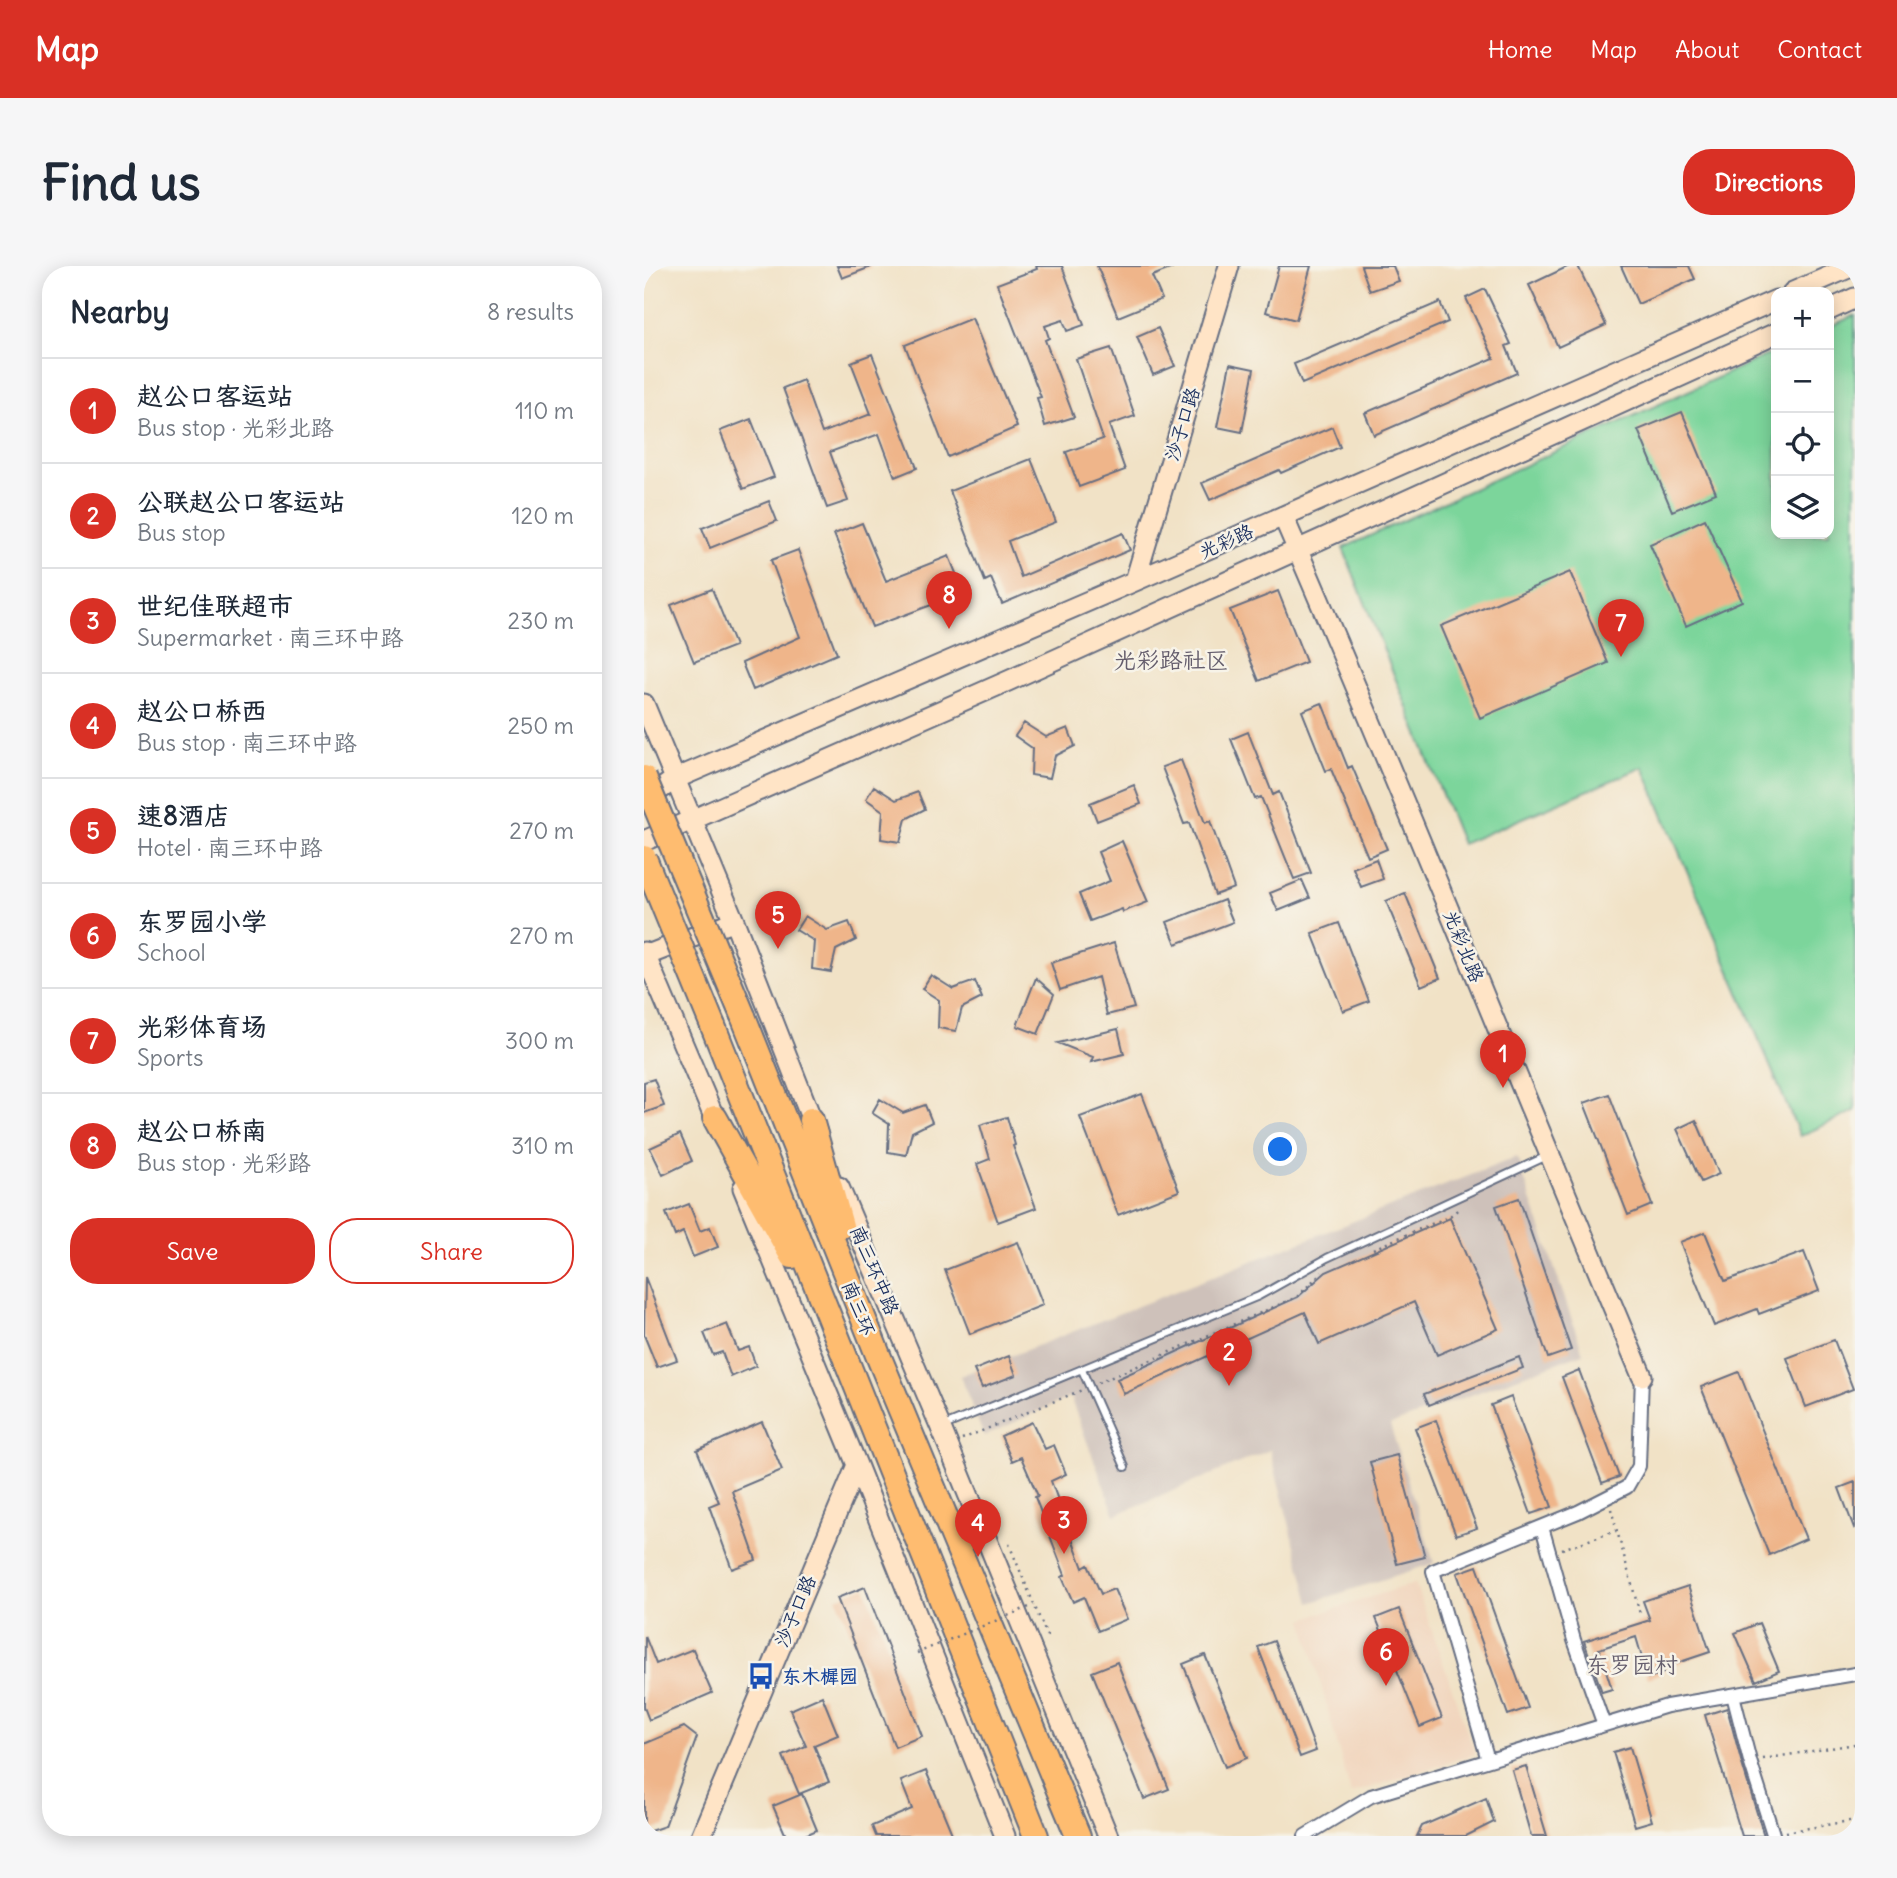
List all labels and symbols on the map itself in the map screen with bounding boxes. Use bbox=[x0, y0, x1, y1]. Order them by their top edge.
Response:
street label: 沙子口路 bbox=[1159, 384, 1205, 464]
street label: 光彩路 bbox=[1195, 518, 1257, 564]
pin: 8 bbox=[926, 571, 972, 629]
pin: 7 bbox=[1598, 599, 1644, 657]
district label: 光彩路社区 bbox=[1114, 645, 1229, 674]
pin: 5 bbox=[755, 891, 801, 949]
street label: 光彩北路 bbox=[1439, 906, 1489, 986]
pin: 1 bbox=[1480, 1030, 1526, 1088]
your location bbox=[1263, 1132, 1297, 1166]
street label: 南三环中路 bbox=[846, 1222, 904, 1318]
street label: 南三环 bbox=[838, 1277, 880, 1339]
pin: 2 bbox=[1206, 1328, 1252, 1386]
pin: 3 bbox=[1041, 1496, 1087, 1554]
pin: 4 bbox=[955, 1499, 1001, 1557]
street label: 沙子口路 bbox=[769, 1571, 821, 1651]
pin: 6 bbox=[1363, 1628, 1409, 1686]
district label: 东罗园村 bbox=[1586, 1650, 1678, 1679]
bus stop icon: 东木樨园 bbox=[746, 1661, 776, 1691]
place label: 东木樨园 bbox=[782, 1664, 858, 1688]

